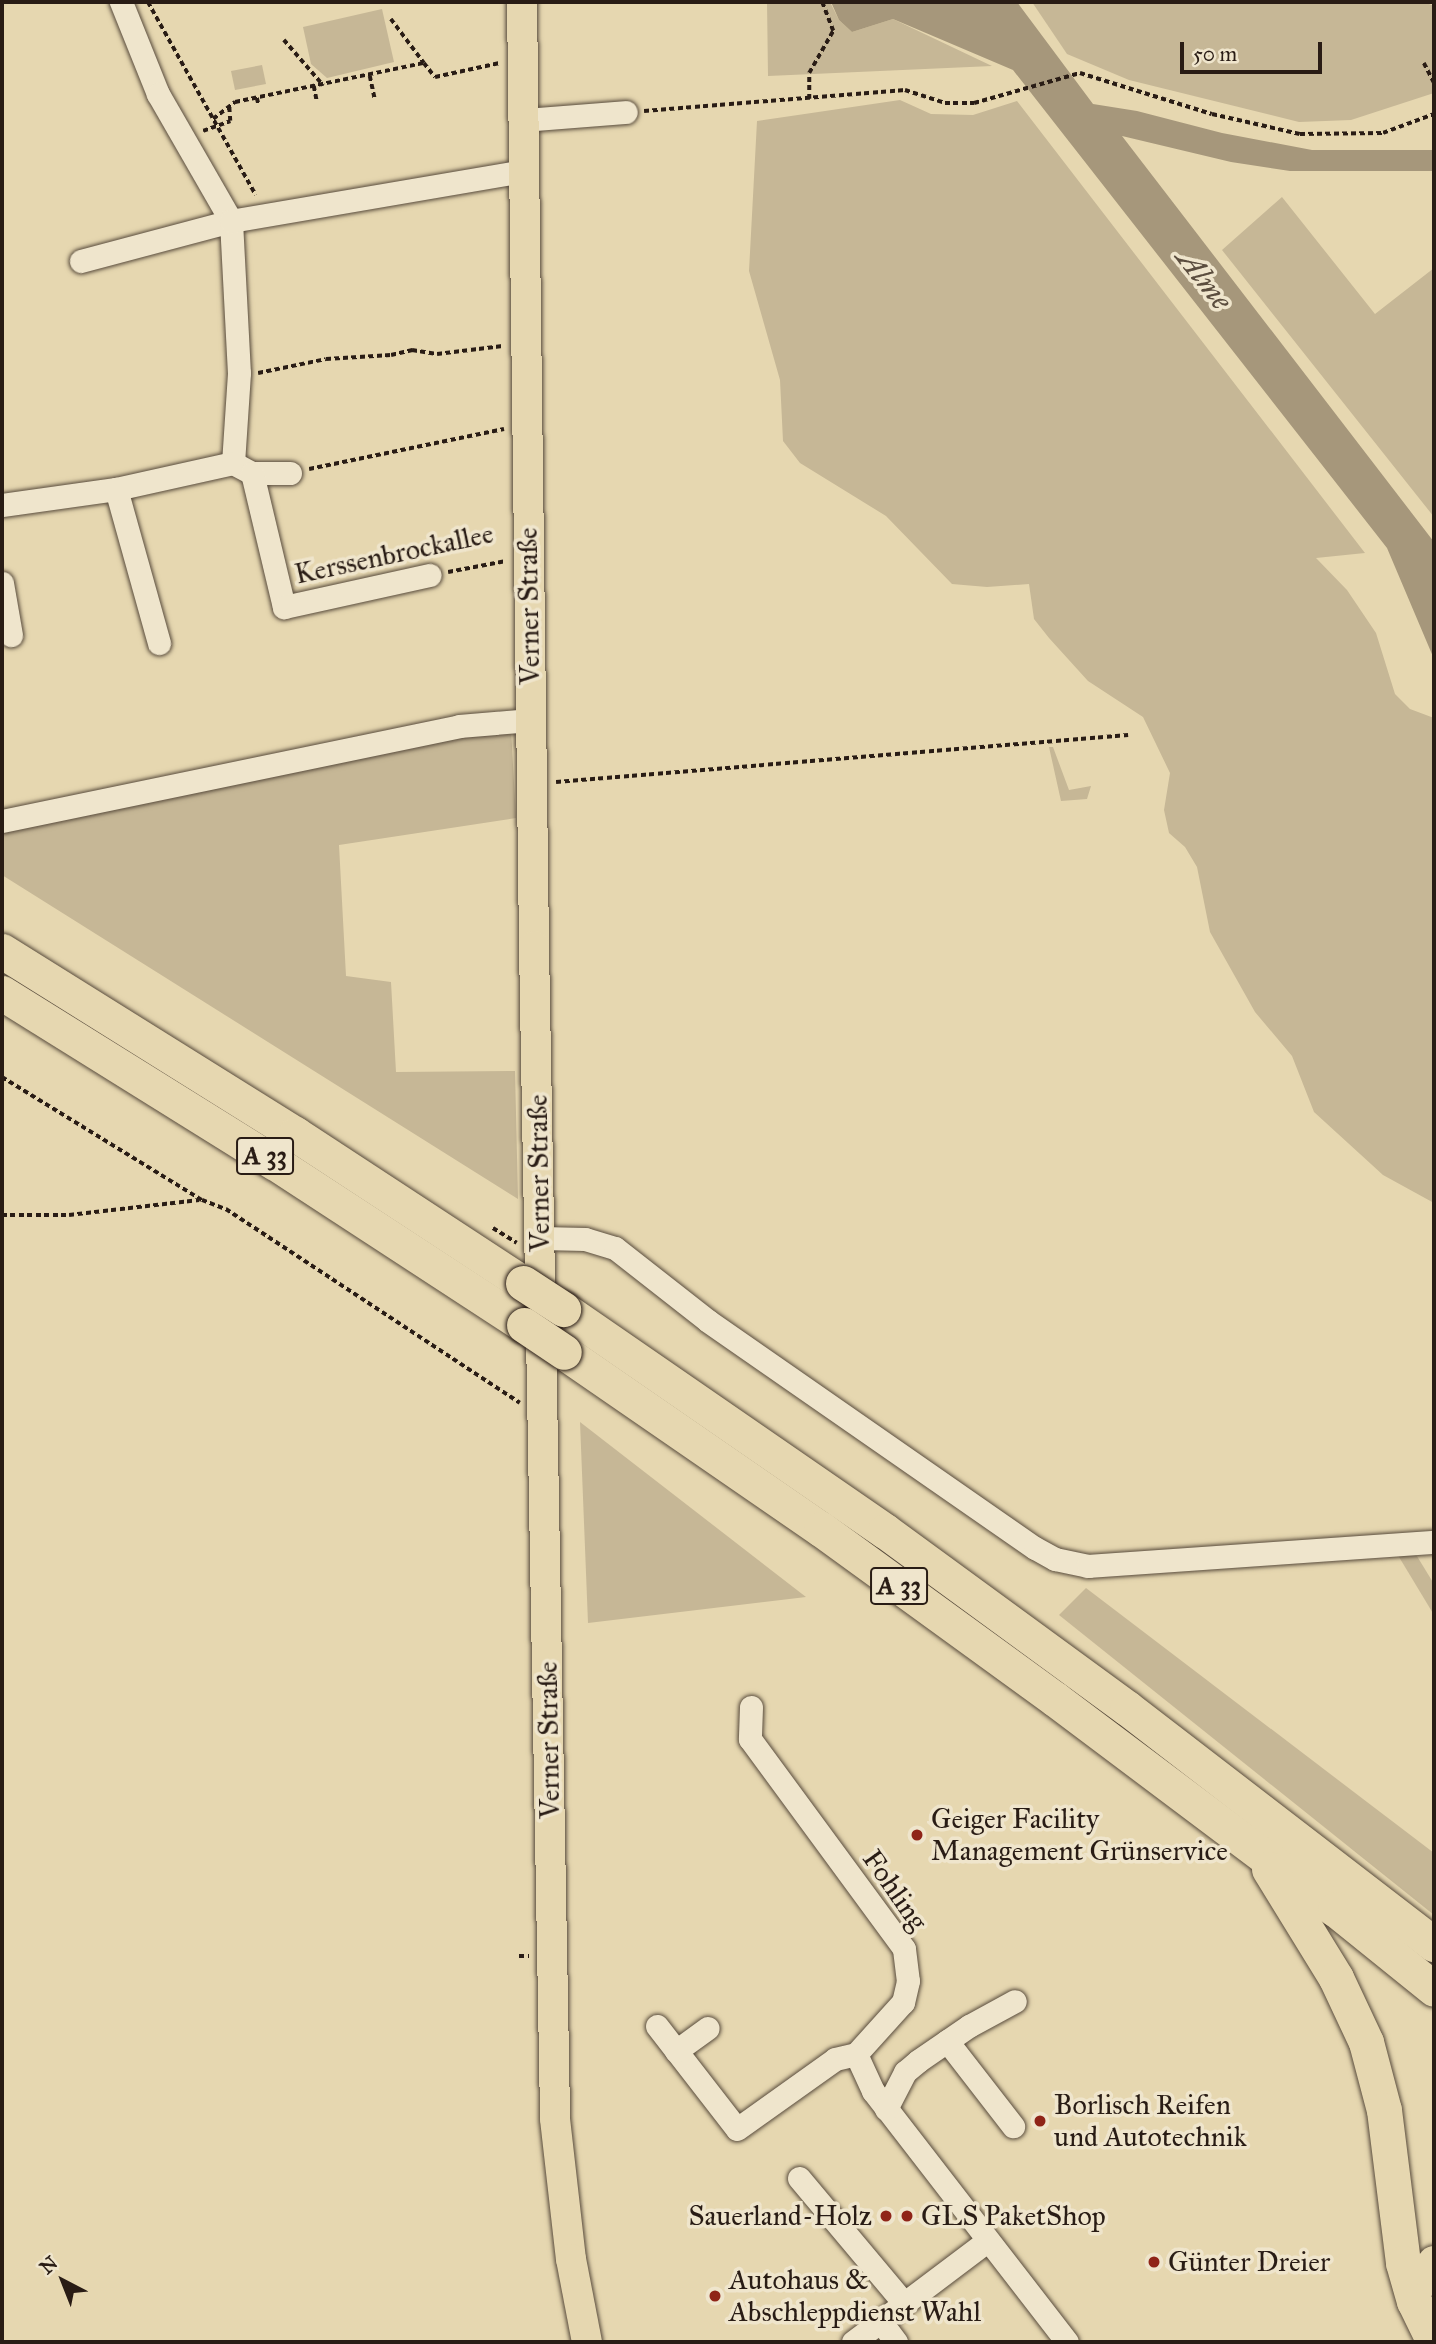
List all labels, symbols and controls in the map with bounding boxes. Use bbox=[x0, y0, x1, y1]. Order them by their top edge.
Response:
scale bar bbox=[1184, 28, 1326, 72]
text: 50 m bbox=[1193, 41, 1237, 67]
water label: Alme bbox=[1169, 241, 1239, 317]
street label: Kerssenbrockallee bbox=[292, 517, 496, 591]
street label: Verner Straße bbox=[511, 527, 547, 685]
street label: Verner Straße bbox=[521, 1094, 557, 1252]
road number: A 33 bbox=[235, 1134, 295, 1178]
road number: A 33 bbox=[869, 1564, 929, 1609]
street label: Verner Straße bbox=[531, 1661, 567, 1819]
place label: Geiger Facility Management Grünservice bbox=[931, 1802, 1228, 1868]
marker: Geiger Facility Management Grünservice bbox=[909, 1827, 925, 1843]
street label: Fohling bbox=[855, 1843, 935, 1937]
place label: Borlisch Reifen und Autotechnik bbox=[1054, 2088, 1247, 2154]
marker: Borlisch Reifen und Autotechnik bbox=[1032, 2113, 1048, 2129]
place label: Sauerland-Holz bbox=[688, 2199, 872, 2233]
place label: GLS PaketShop bbox=[921, 2199, 1106, 2233]
marker: Sauerland-Holz bbox=[878, 2208, 894, 2224]
marker: GLS PaketShop bbox=[899, 2208, 915, 2224]
place label: Günter Dreier bbox=[1168, 2245, 1330, 2279]
north arrow bbox=[28, 2246, 98, 2316]
text: N bbox=[35, 2251, 62, 2279]
marker: Günter Dreier bbox=[1146, 2254, 1162, 2270]
place label: Autohaus & Abschleppdienst Wahl bbox=[729, 2263, 981, 2329]
marker: Autohaus & Abschleppdienst Wahl bbox=[707, 2288, 723, 2304]

